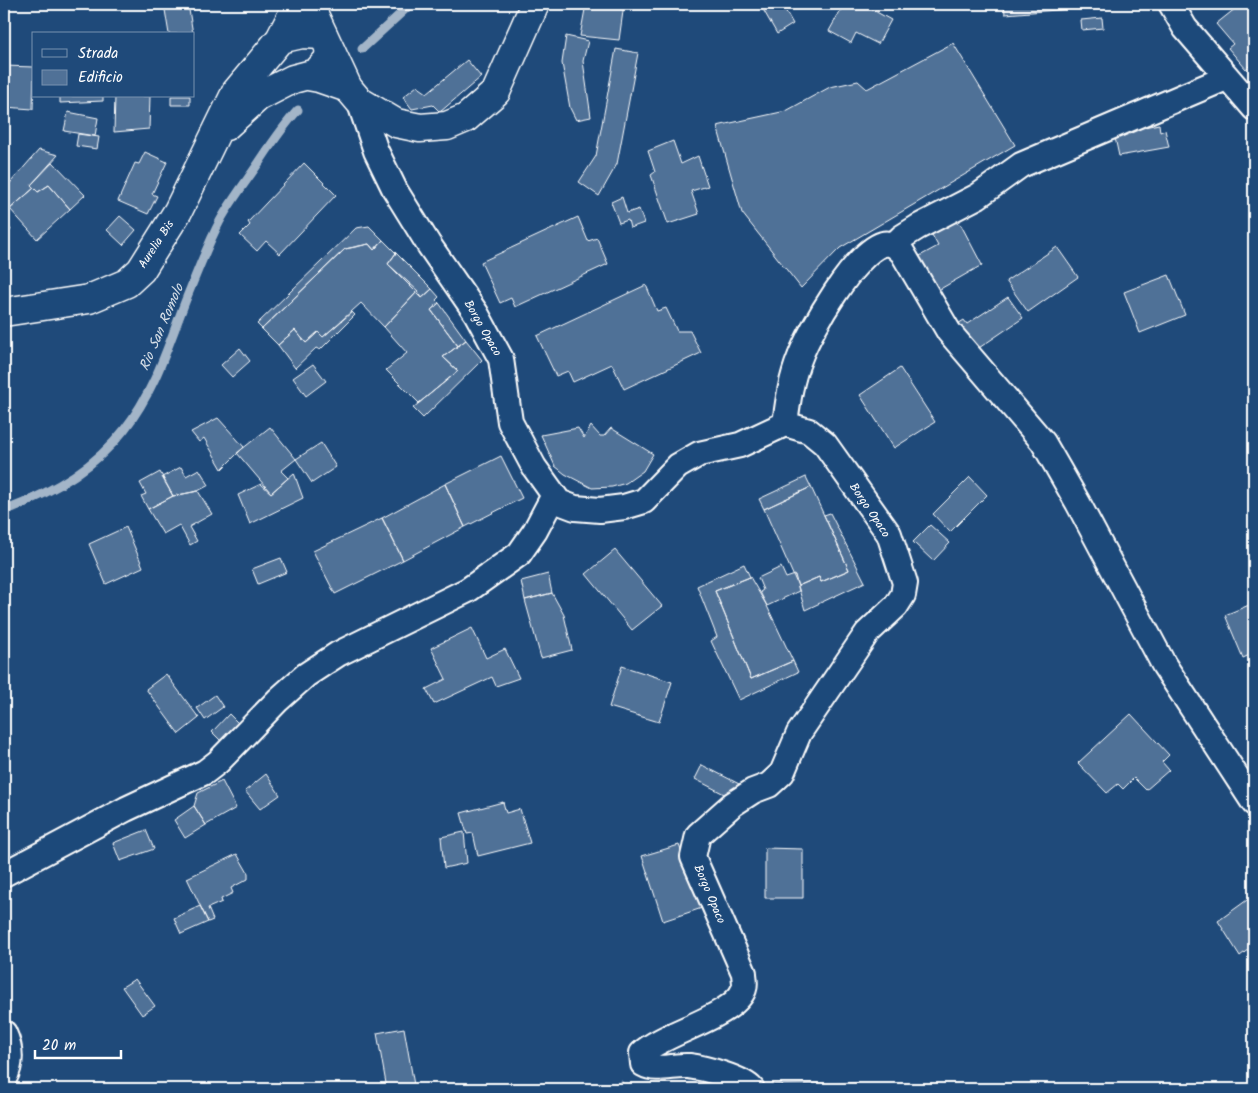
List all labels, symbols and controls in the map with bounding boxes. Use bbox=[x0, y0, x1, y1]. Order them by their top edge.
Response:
legend bbox=[32, 32, 195, 98]
text: Strada bbox=[78, 42, 118, 66]
text: Edificio bbox=[78, 66, 123, 90]
street label: Aurelia Bis bbox=[134, 216, 179, 272]
water label: Rio San Romolo bbox=[134, 279, 191, 374]
street label: Borgo Opaco bbox=[459, 296, 506, 360]
street label: Borgo Opaco bbox=[844, 479, 895, 541]
street label: Borgo Opaco bbox=[689, 862, 730, 927]
scale bar bbox=[35, 1028, 121, 1060]
text: 20 m bbox=[42, 1034, 76, 1058]

